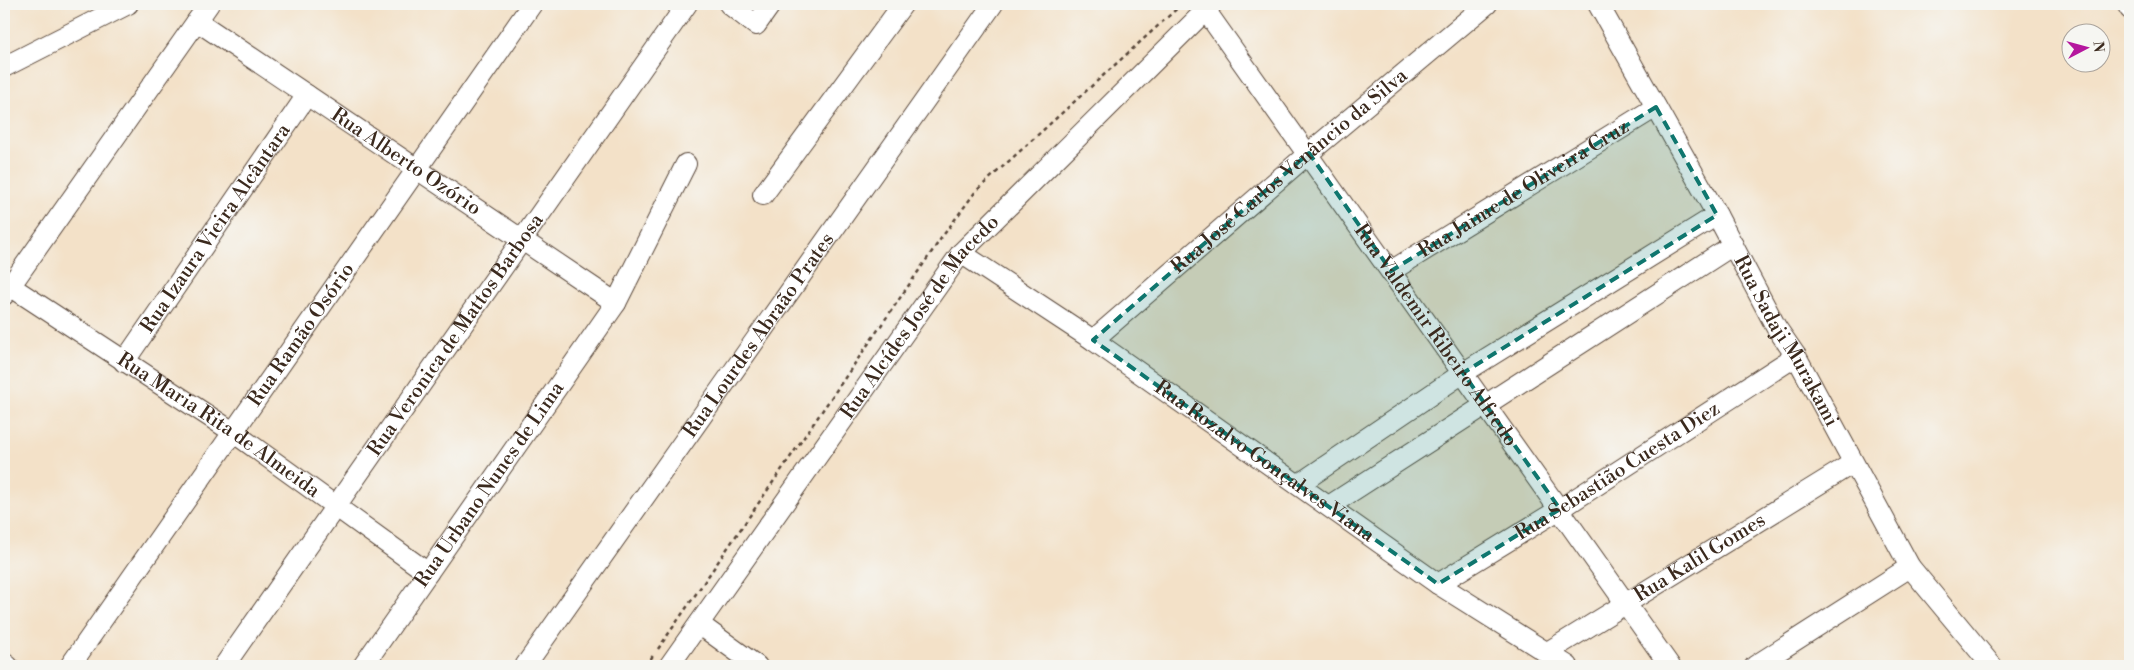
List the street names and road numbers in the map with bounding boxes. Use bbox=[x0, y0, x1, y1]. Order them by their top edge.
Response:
street label: Rua José Carlos Venâncio da Silva bbox=[1166, 63, 1413, 279]
street label: Rua Alberto Ozório bbox=[326, 102, 486, 221]
street label: Rua Jaime de Oliveira Cruz bbox=[1414, 114, 1634, 264]
street label: Rua Izaura Vieira Alcântara bbox=[135, 118, 297, 338]
street label: Rua Veronica de Mattos Barbosa bbox=[362, 208, 550, 461]
street label: Rua Alcídes José de Macedo bbox=[835, 210, 1004, 424]
street label: Rua Valdemir Ribeiro Alfredo bbox=[1348, 219, 1523, 451]
street label: Rua Lourdes Abraão Prates bbox=[678, 228, 840, 443]
street label: Rua Sadaji Murakami bbox=[1728, 251, 1844, 431]
street label: Rua Ramão Osório bbox=[242, 258, 360, 411]
street label: Rua Maria Rita de Almeida bbox=[113, 347, 326, 504]
street label: Rua Rozalvo Gonçalves Viana bbox=[1149, 375, 1380, 548]
street label: Rua Urbano Nunes de Lima bbox=[409, 376, 570, 592]
street label: Rua Sebastião Cuesta Diez bbox=[1510, 396, 1725, 546]
street label: Rua Kalil Gomes bbox=[1630, 508, 1770, 608]

